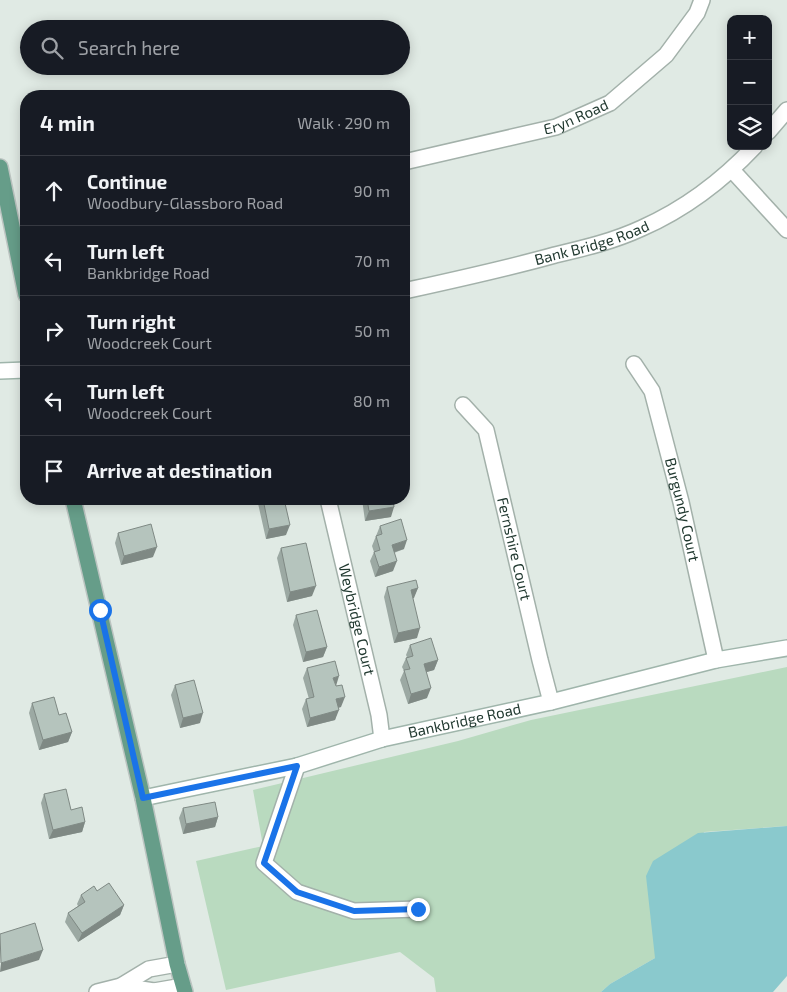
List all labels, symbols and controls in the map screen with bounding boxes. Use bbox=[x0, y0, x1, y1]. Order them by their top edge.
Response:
map controls bbox=[727, 15, 772, 150]
button: + bbox=[727, 15, 772, 60]
search box bbox=[20, 20, 410, 75]
icon: search bbox=[38, 34, 66, 62]
text: Search here bbox=[78, 36, 180, 59]
button: − bbox=[727, 60, 772, 105]
street label: Eryn Road bbox=[542, 95, 611, 138]
button: layers bbox=[727, 105, 772, 150]
text: 4 min bbox=[40, 110, 95, 135]
text: Walk · 290 m bbox=[297, 113, 390, 132]
text: Continue bbox=[87, 170, 167, 193]
icon: ahead bbox=[40, 177, 68, 205]
text: 90 m bbox=[354, 181, 390, 200]
text: Woodbury-Glassboro Road bbox=[87, 193, 283, 212]
street label: Bank Bridge Road bbox=[532, 216, 652, 268]
text: Turn left bbox=[87, 240, 164, 263]
icon: left bbox=[40, 247, 68, 275]
text: 70 m bbox=[355, 251, 390, 270]
text: Bankbridge Road bbox=[87, 263, 210, 282]
text: Turn right bbox=[87, 310, 175, 333]
icon: right bbox=[40, 317, 68, 345]
text: 50 m bbox=[354, 321, 390, 340]
text: Woodcreek Court bbox=[87, 333, 212, 352]
text: Turn left bbox=[87, 380, 164, 403]
icon: left bbox=[40, 387, 68, 415]
text: 80 m bbox=[353, 391, 390, 410]
text: Woodcreek Court bbox=[87, 403, 212, 422]
street label: Burgundy Court bbox=[662, 456, 704, 564]
icon: arrive bbox=[40, 457, 68, 485]
text: Arrive at destination bbox=[87, 459, 272, 482]
street label: Fernshire Court bbox=[494, 495, 536, 602]
street label: Weybridge Court bbox=[336, 562, 379, 677]
route start bbox=[89, 599, 112, 622]
street label: Bankbridge Road bbox=[406, 699, 523, 741]
route end bbox=[407, 898, 430, 921]

